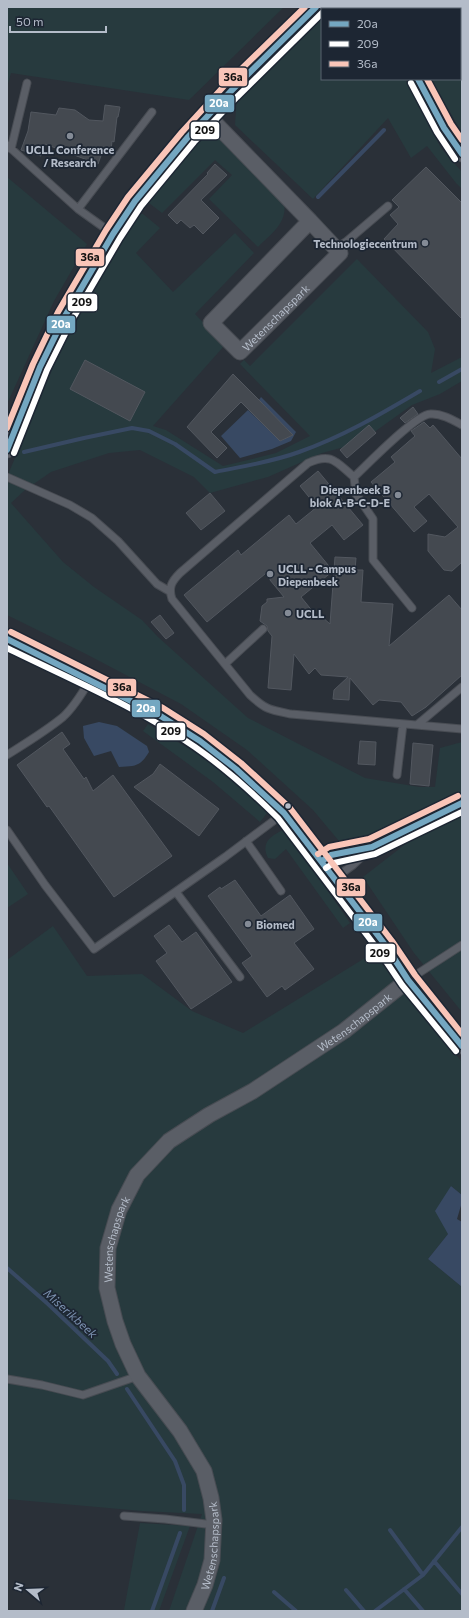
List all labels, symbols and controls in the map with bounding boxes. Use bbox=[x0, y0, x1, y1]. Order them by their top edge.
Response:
scale bar bbox=[10, 8, 106, 34]
legend bbox=[321, 8, 461, 80]
text: 50 m bbox=[16, 14, 44, 28]
text: 20a bbox=[357, 16, 378, 30]
text: 209 bbox=[357, 36, 379, 50]
text: 36a bbox=[357, 56, 377, 70]
line badge: 36a bbox=[218, 67, 248, 87]
text: 36a bbox=[224, 70, 243, 83]
line badge: 20a bbox=[204, 94, 235, 113]
text: 20a bbox=[209, 96, 229, 109]
line badge: 209 bbox=[190, 121, 220, 140]
text: 209 bbox=[195, 123, 215, 136]
marker: UCLL Conference / Research bbox=[65, 131, 75, 141]
place label: UCLL Conference / Research bbox=[26, 143, 115, 169]
place label: Technologiecentrum bbox=[313, 237, 417, 250]
marker: Technologiecentrum bbox=[420, 238, 430, 248]
line badge: 36a bbox=[75, 248, 105, 267]
text: 36a bbox=[81, 250, 100, 263]
street label: Wetenschapspark bbox=[239, 281, 311, 353]
line badge: 209 bbox=[67, 293, 98, 312]
text: 209 bbox=[72, 295, 92, 308]
line badge: 20a bbox=[46, 315, 76, 334]
text: 20a bbox=[51, 317, 71, 330]
place label: Diepenbeek B blok A-B-C-D-E bbox=[310, 483, 390, 509]
marker: Diepenbeek B blok A-B-C-D-E bbox=[393, 490, 403, 500]
place label: UCLL - Campus Diepenbeek bbox=[278, 562, 356, 588]
marker: UCLL - Campus Diepenbeek bbox=[265, 569, 275, 579]
place label: UCLL bbox=[296, 607, 325, 620]
marker: UCLL bbox=[283, 608, 293, 618]
line badge: 36a bbox=[107, 678, 137, 697]
text: 36a bbox=[113, 680, 132, 693]
line badge: 20a bbox=[131, 699, 161, 718]
text: 20a bbox=[136, 701, 156, 714]
line badge: 209 bbox=[156, 722, 186, 741]
text: 209 bbox=[161, 724, 181, 737]
unlabelled marker bbox=[283, 801, 293, 811]
line badge: 36a bbox=[336, 878, 366, 897]
text: 36a bbox=[342, 880, 361, 893]
line badge: 20a bbox=[353, 913, 383, 932]
text: 20a bbox=[358, 915, 378, 928]
place label: Biomed bbox=[256, 918, 295, 931]
marker: Biomed bbox=[243, 919, 253, 929]
line badge: 209 bbox=[365, 943, 396, 963]
text: 209 bbox=[370, 946, 390, 959]
street label: Wetenschapspark bbox=[315, 990, 394, 1053]
street label: Wetenschapspark bbox=[101, 1193, 132, 1283]
water label: Miserikbeek bbox=[41, 1285, 101, 1341]
street label: Wetenschapspark bbox=[197, 1501, 221, 1591]
north arrow bbox=[8, 1570, 48, 1610]
text: N bbox=[11, 1581, 26, 1593]

